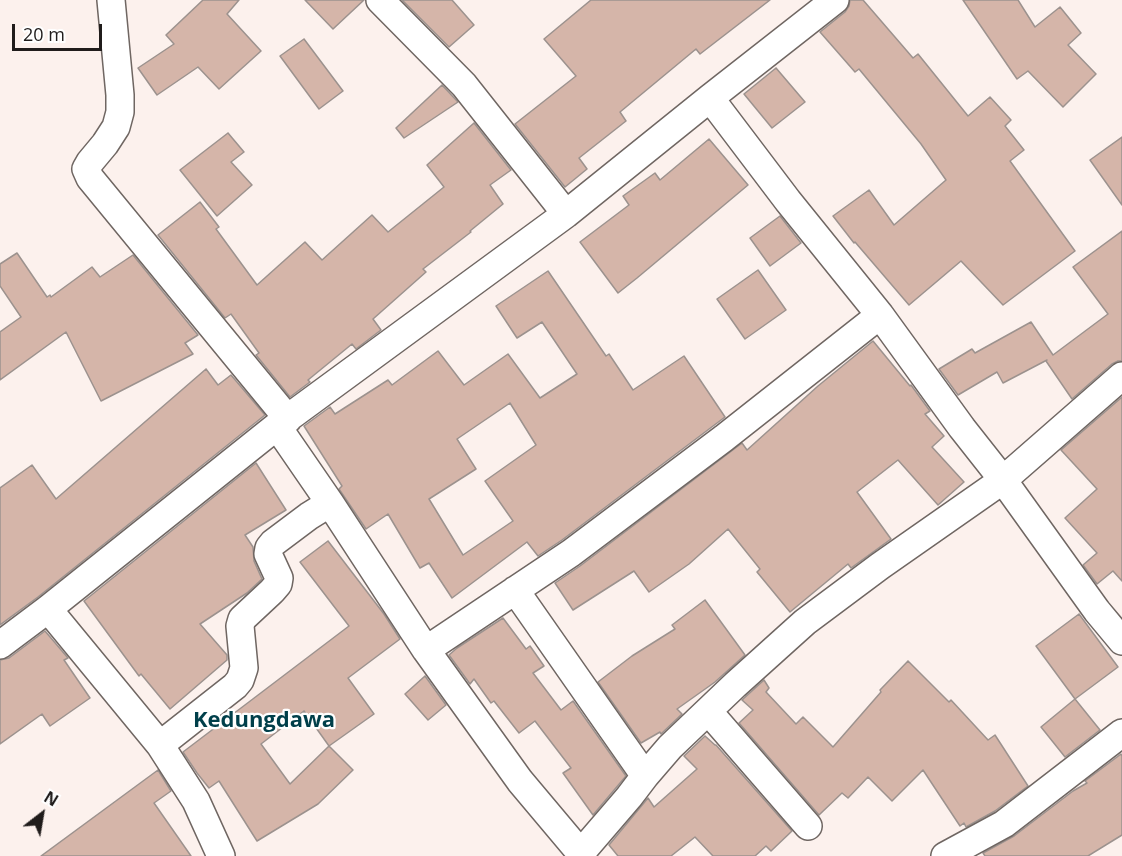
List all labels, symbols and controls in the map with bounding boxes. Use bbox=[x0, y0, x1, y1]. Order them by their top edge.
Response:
scale bar bbox=[15, 12, 105, 50]
text: 20 m bbox=[23, 22, 65, 46]
district label: Kedungdawa bbox=[193, 708, 335, 734]
north arrow bbox=[12, 784, 72, 844]
text: N bbox=[40, 786, 63, 811]

